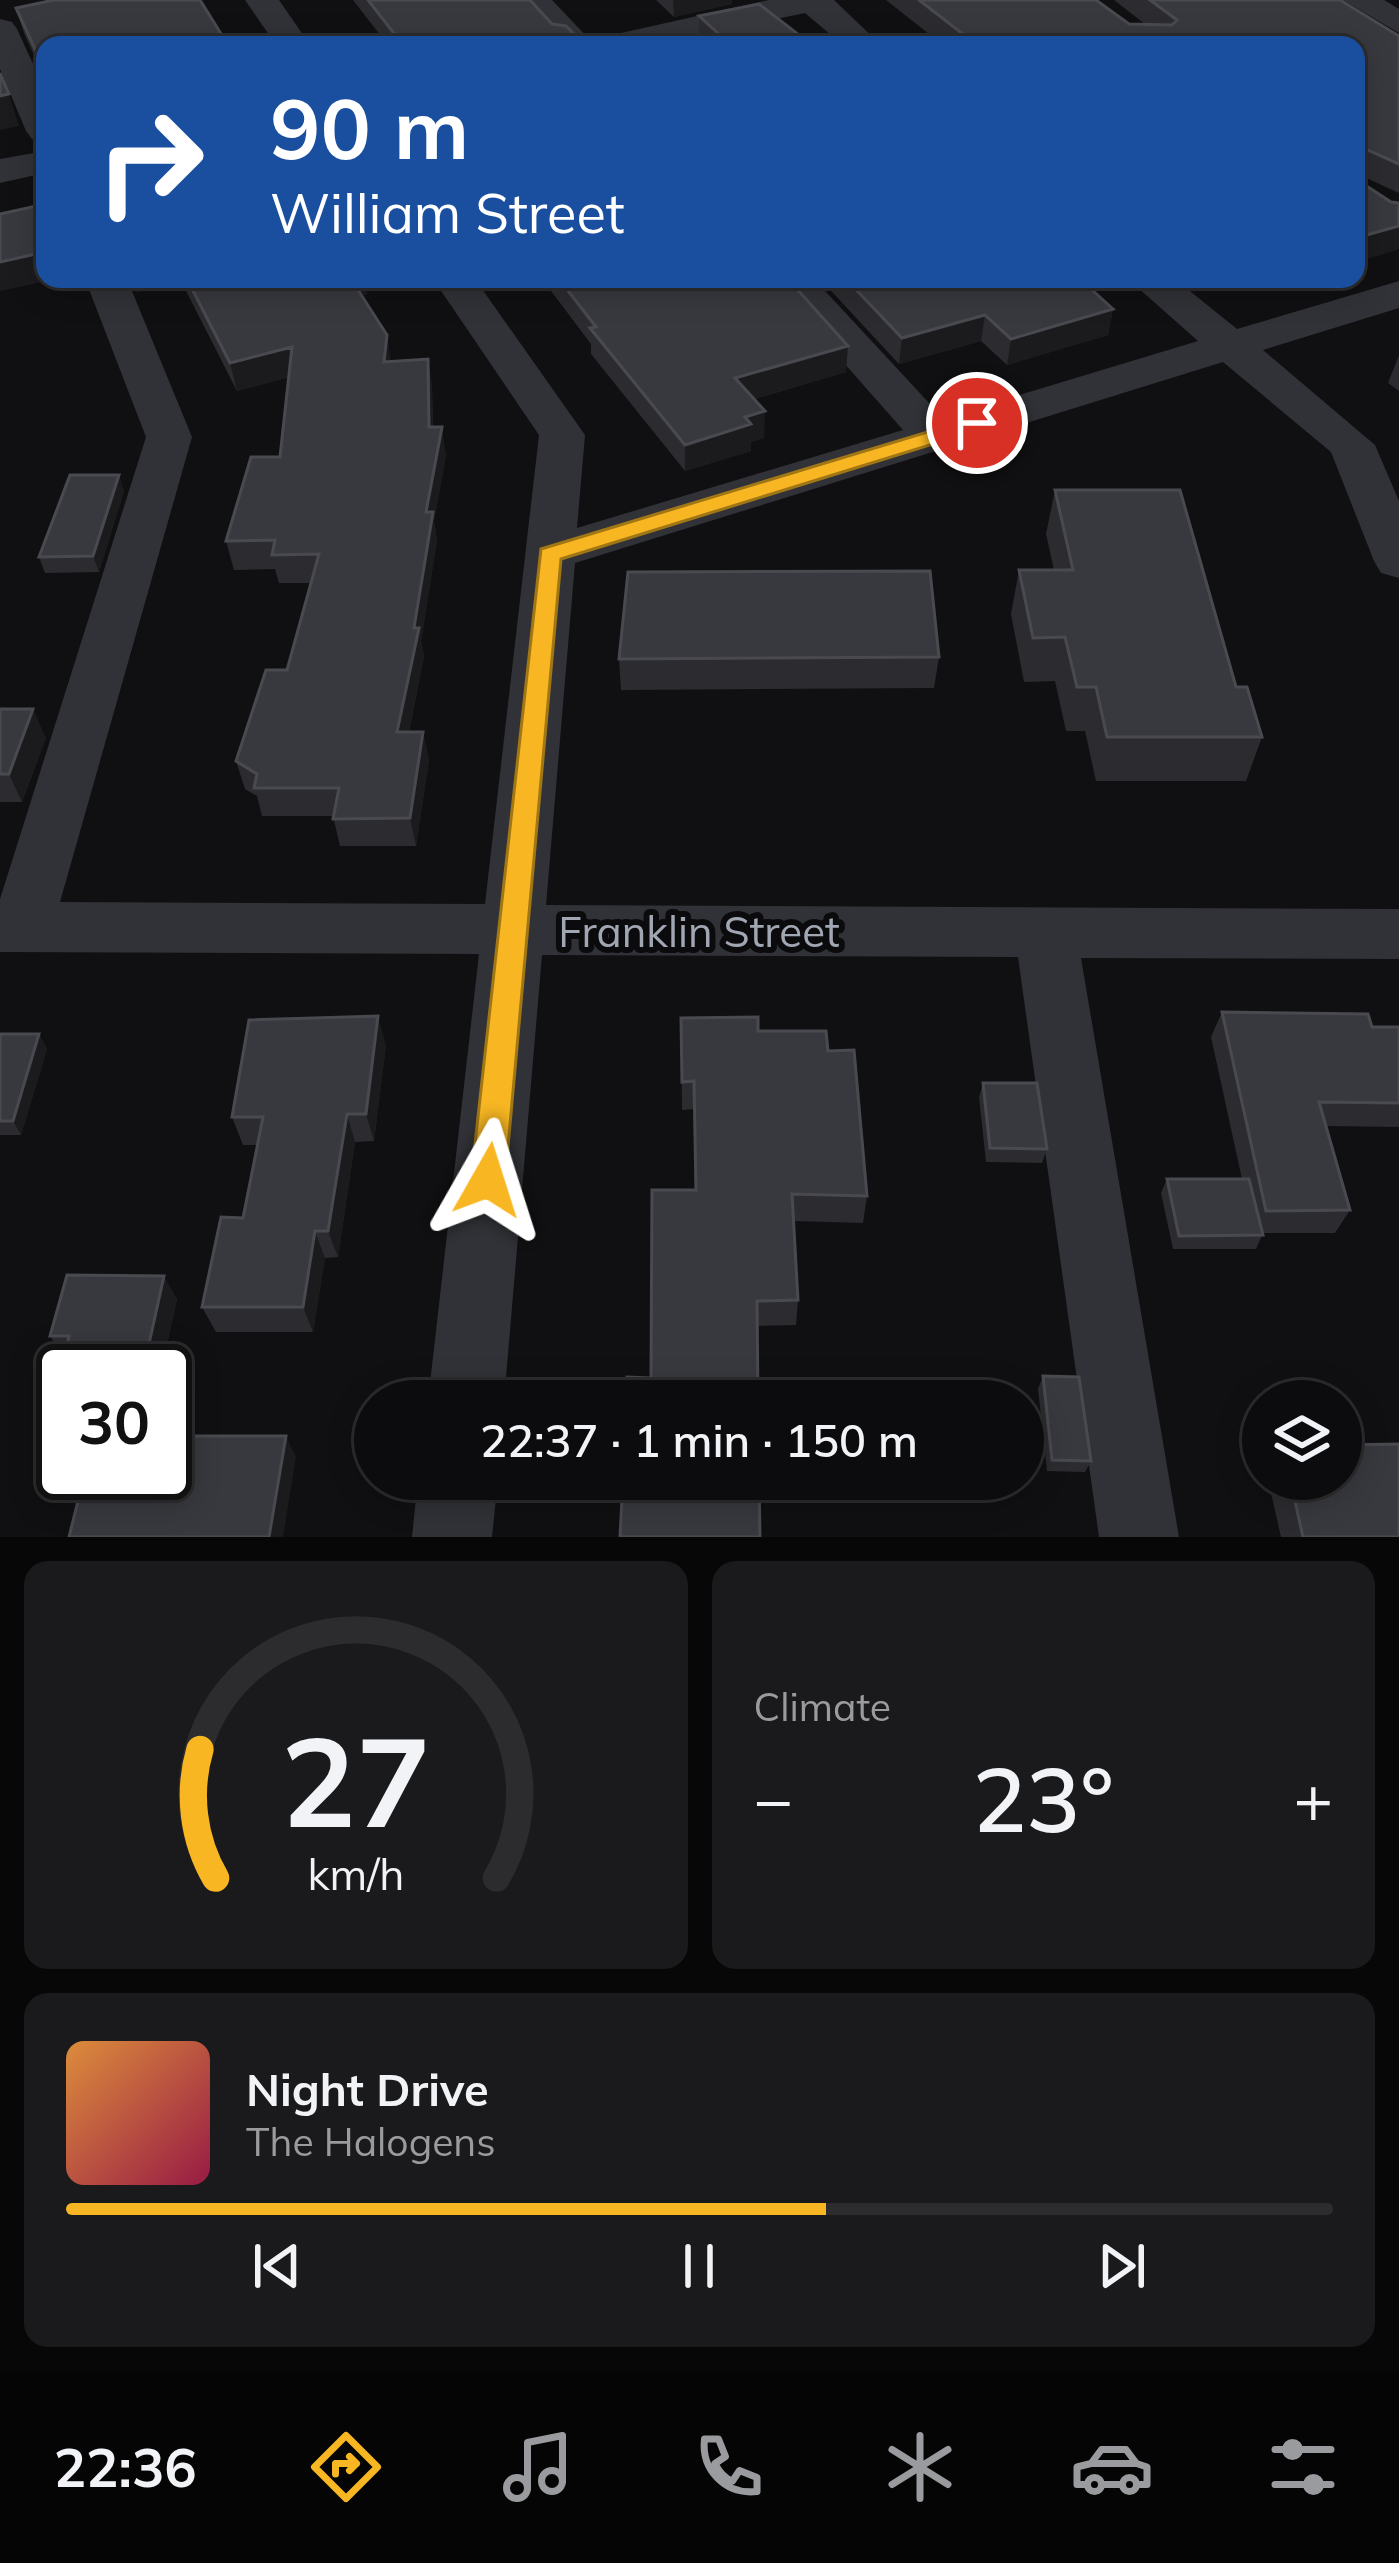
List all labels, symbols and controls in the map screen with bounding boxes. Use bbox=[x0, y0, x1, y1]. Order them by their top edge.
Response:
text: 90 m bbox=[270, 75, 469, 180]
icon: right bbox=[72, 84, 228, 240]
text: William Street bbox=[270, 179, 625, 247]
pin bbox=[926, 372, 1028, 474]
icon: arrive bbox=[944, 390, 1010, 456]
street label: Franklin Street bbox=[558, 905, 840, 958]
position arrow bbox=[425, 1117, 551, 1243]
speed limit sign: 30 bbox=[36, 1344, 192, 1500]
map controls bbox=[1242, 1380, 1362, 1500]
button: layers bbox=[1242, 1380, 1362, 1500]
text: 22:37 · 1 min · 150 m bbox=[480, 1412, 918, 1468]
text: Climate bbox=[754, 1682, 891, 1731]
text: 27 bbox=[281, 1702, 431, 1858]
text: 23° bbox=[972, 1742, 1114, 1855]
text: − bbox=[754, 1757, 793, 1840]
text: + bbox=[1293, 1757, 1333, 1840]
text: km/h bbox=[307, 1847, 404, 1901]
text: Night Drive bbox=[246, 2061, 489, 2117]
text: The Halogens bbox=[246, 2117, 496, 2166]
icon: previous bbox=[244, 2233, 310, 2299]
icon: pause bbox=[666, 2233, 732, 2299]
icon: next bbox=[1089, 2233, 1155, 2299]
icon: directions bbox=[304, 2425, 388, 2509]
icon: music bbox=[496, 2425, 580, 2509]
icon: phone bbox=[687, 2425, 771, 2509]
icon: climate bbox=[878, 2425, 962, 2509]
icon: car bbox=[1070, 2425, 1154, 2509]
icon: filters bbox=[1261, 2425, 1345, 2509]
text: 22:36 bbox=[54, 2433, 197, 2501]

